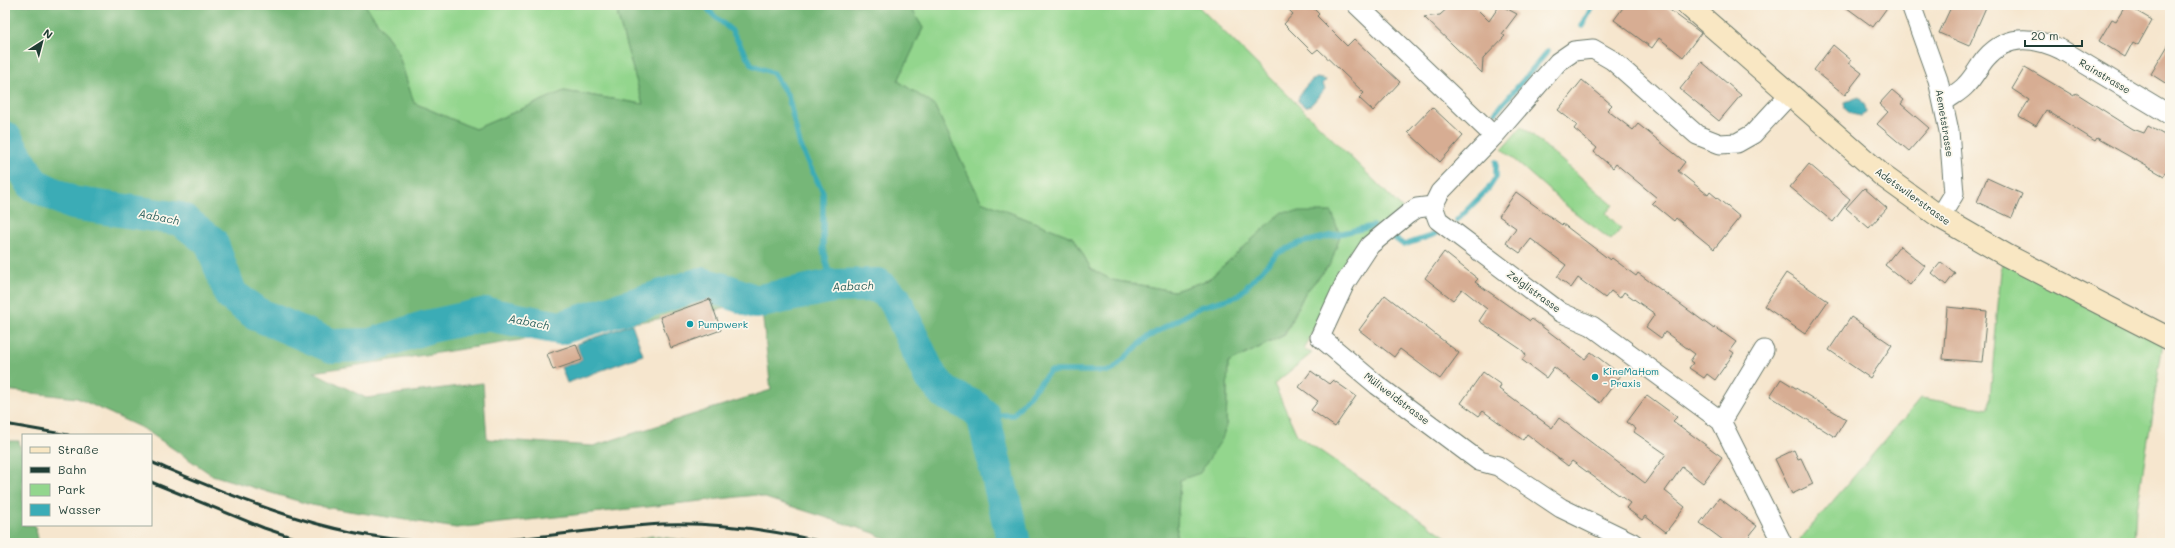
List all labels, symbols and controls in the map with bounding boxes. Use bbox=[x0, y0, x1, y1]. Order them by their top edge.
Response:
north arrow bbox=[22, 22, 62, 62]
scale bar bbox=[2025, 22, 2082, 48]
text: N bbox=[40, 25, 56, 42]
text: 20 m bbox=[2031, 27, 2059, 43]
street label: Rainstrasse bbox=[2077, 55, 2133, 97]
street label: Aemetstrasse bbox=[1933, 88, 1957, 158]
street label: Adetswilerstrasse bbox=[1873, 164, 1953, 228]
water label: Aabach bbox=[138, 205, 181, 228]
street label: Zelglistrasse bbox=[1504, 267, 1564, 315]
water label: Aabach bbox=[832, 277, 874, 294]
water label: Aabach bbox=[508, 310, 551, 333]
place label: Pumpwerk bbox=[698, 317, 748, 331]
marker: Pumpwerk bbox=[685, 319, 695, 329]
place label: KineMaHom - Praxis bbox=[1603, 364, 1659, 390]
street label: Müliweidstrasse bbox=[1361, 369, 1433, 427]
marker: KineMaHom - Praxis bbox=[1590, 372, 1600, 382]
legend bbox=[22, 434, 152, 526]
text: Straße bbox=[58, 441, 99, 457]
text: Bahn bbox=[58, 461, 86, 477]
text: Park bbox=[58, 481, 85, 497]
text: Wasser bbox=[58, 501, 101, 517]

